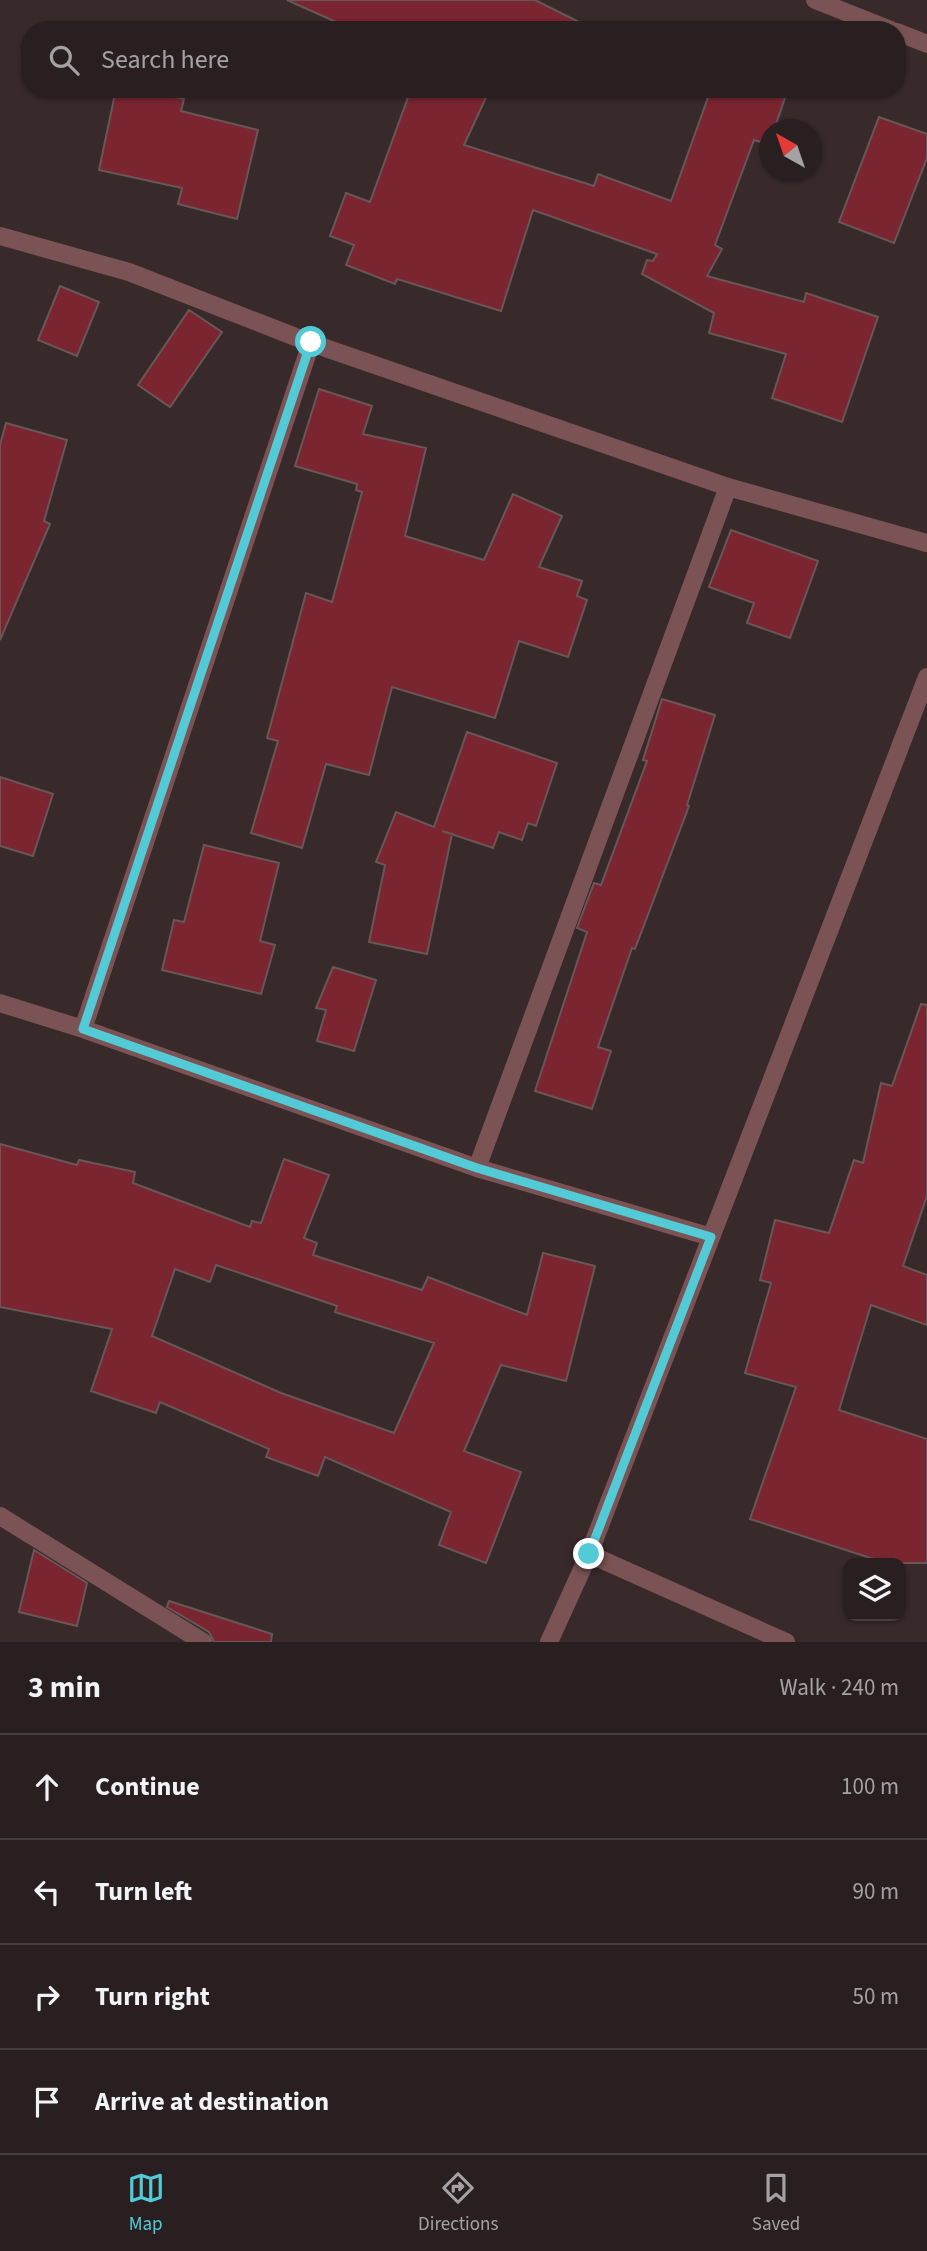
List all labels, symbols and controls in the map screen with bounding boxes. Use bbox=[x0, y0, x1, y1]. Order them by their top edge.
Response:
search box bbox=[21, 21, 906, 98]
icon: search bbox=[45, 41, 83, 79]
text: Search here bbox=[101, 41, 229, 78]
north arrow bbox=[759, 119, 822, 182]
route start bbox=[295, 326, 326, 357]
route end bbox=[573, 1538, 604, 1569]
map controls bbox=[843, 1558, 906, 1621]
button: layers bbox=[843, 1558, 906, 1621]
text: 3 min bbox=[28, 1666, 101, 1709]
text: Walk · 240 m bbox=[780, 1671, 899, 1704]
icon: ahead bbox=[28, 1768, 66, 1806]
text: Continue bbox=[95, 1768, 200, 1805]
text: 100 m bbox=[841, 1770, 899, 1803]
icon: left bbox=[28, 1873, 66, 1911]
text: Turn left bbox=[95, 1873, 192, 1910]
text: 90 m bbox=[852, 1875, 899, 1908]
icon: right bbox=[28, 1978, 66, 2016]
text: Turn right bbox=[95, 1978, 210, 2015]
text: 50 m bbox=[852, 1980, 899, 2013]
icon: arrive bbox=[28, 2083, 66, 2121]
text: Arrive at destination bbox=[95, 2083, 329, 2120]
tab: Map bbox=[127, 2169, 165, 2238]
tab: Directions bbox=[418, 2169, 498, 2238]
tab: Saved bbox=[752, 2169, 800, 2238]

